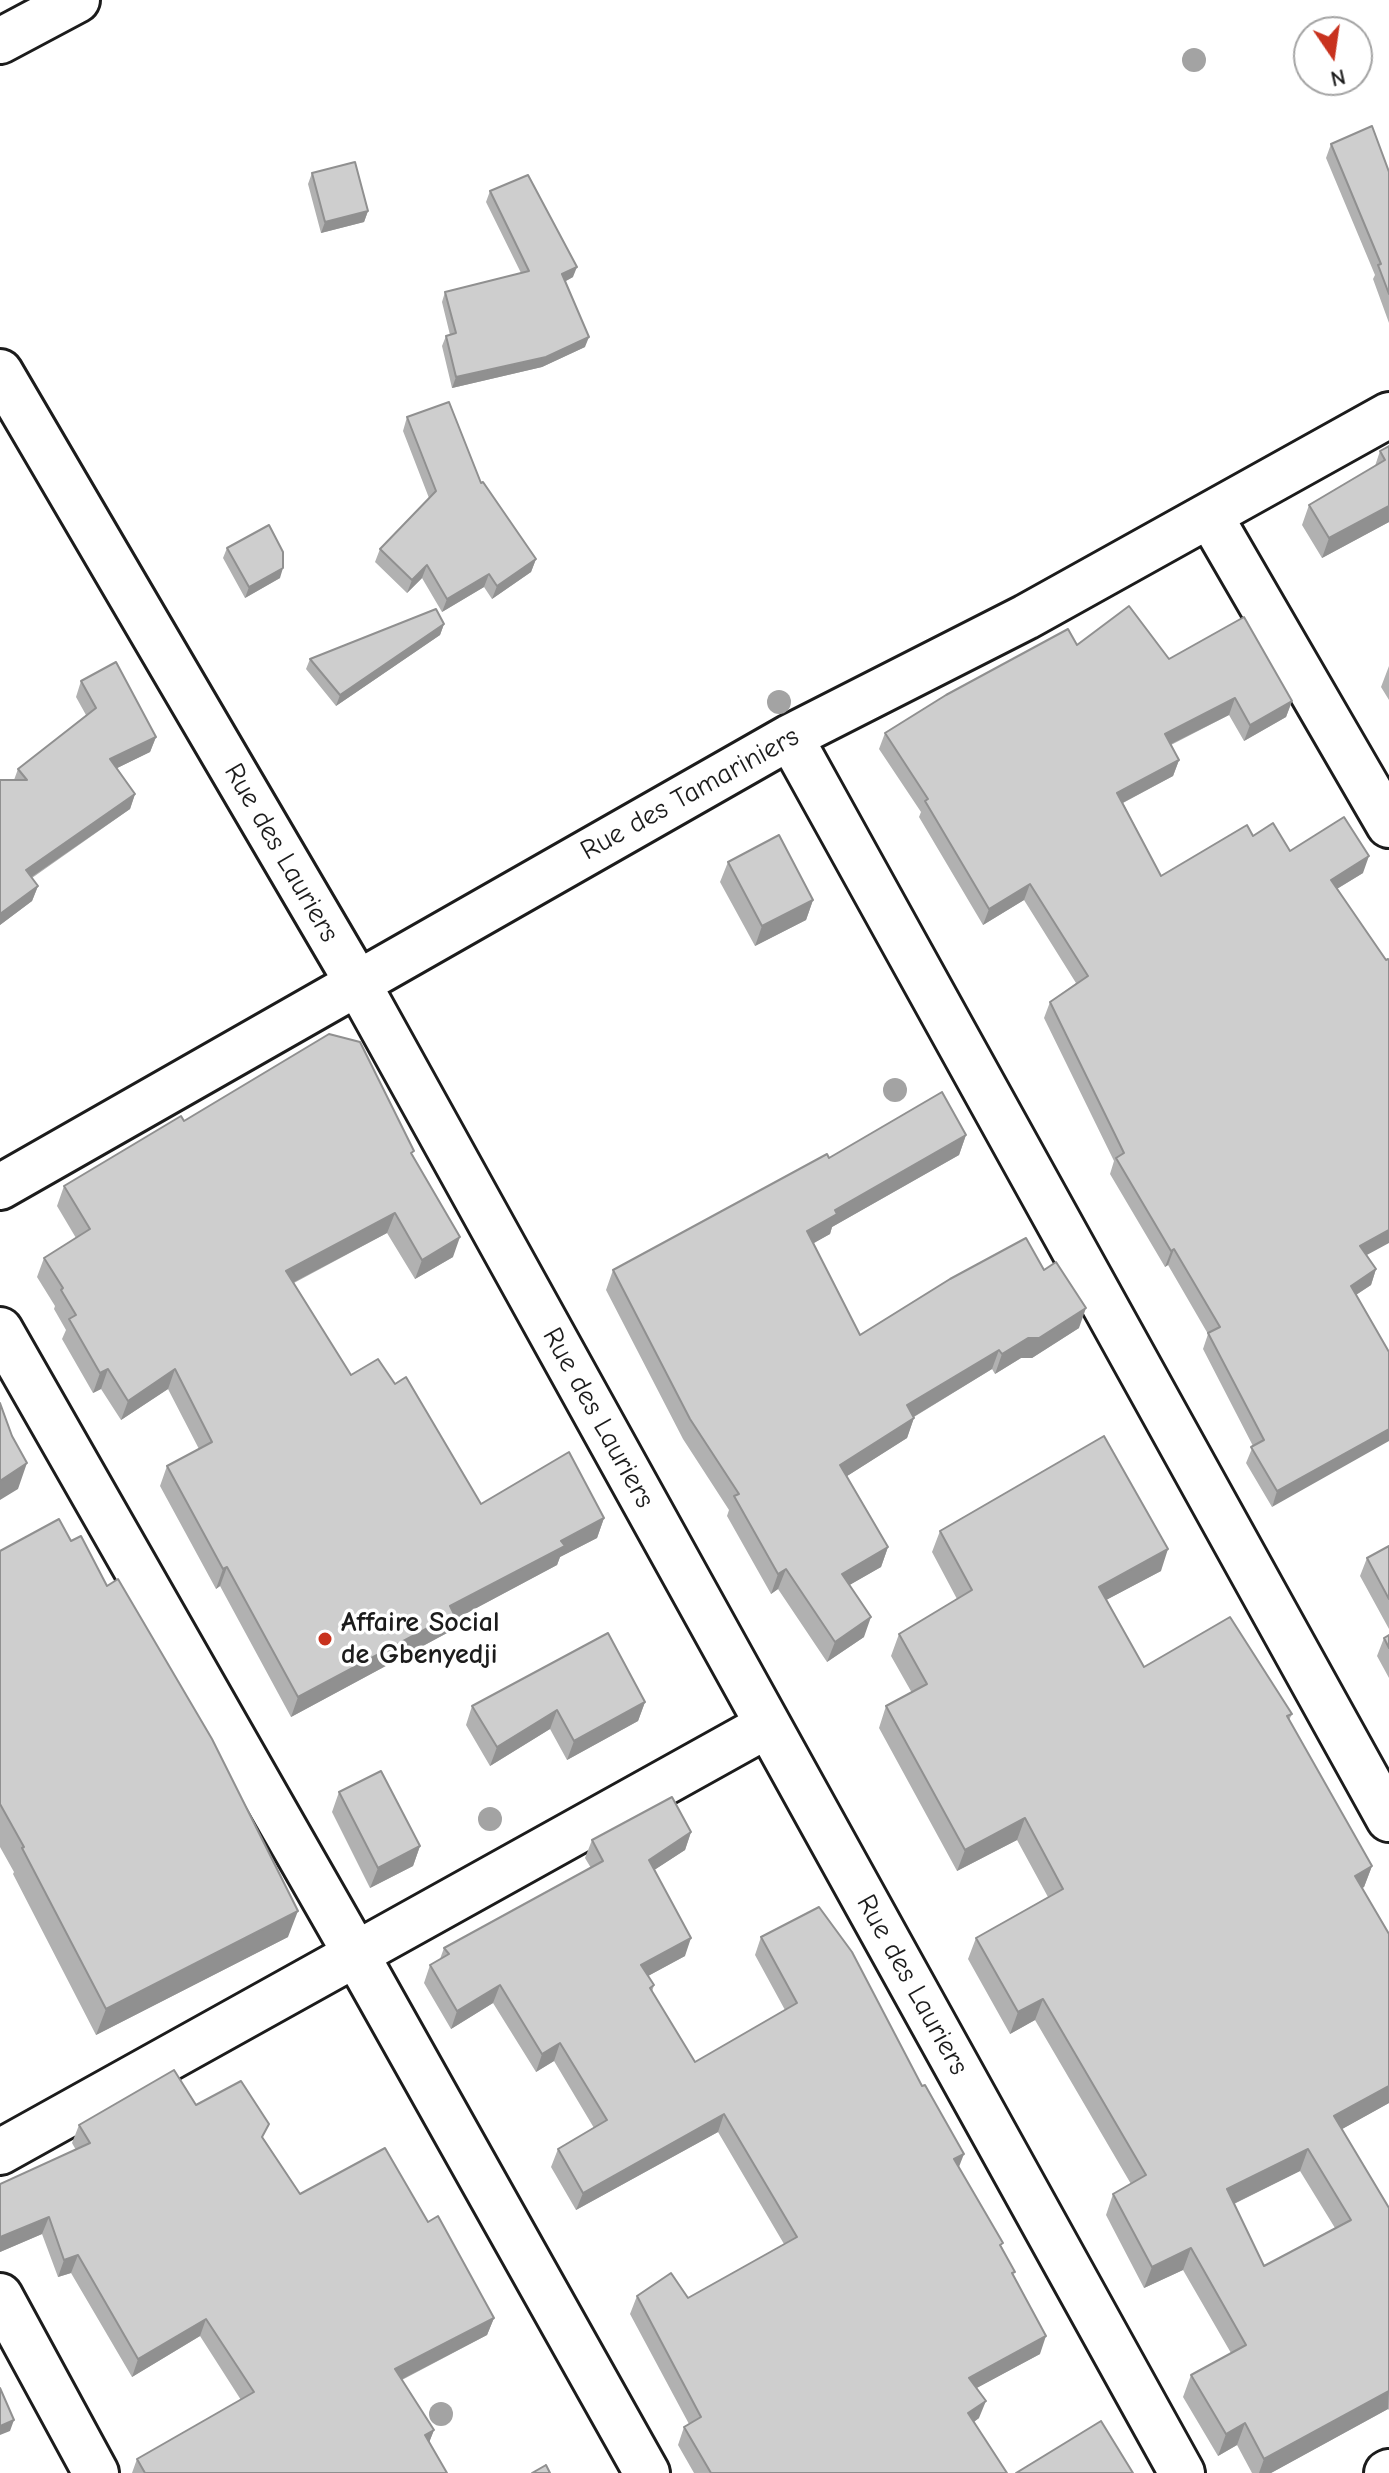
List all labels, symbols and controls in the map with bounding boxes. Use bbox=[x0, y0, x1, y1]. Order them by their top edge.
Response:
north arrow bbox=[1293, 16, 1373, 96]
text: N bbox=[1328, 63, 1348, 92]
street label: Rue des Tamariniers bbox=[575, 720, 805, 868]
street label: Rue des Lauriers bbox=[216, 758, 346, 948]
street label: Rue des Lauriers bbox=[535, 1322, 661, 1514]
place label: Affaire Social de Gbenyedji bbox=[341, 1606, 500, 1672]
marker: Affaire Social de Gbenyedji bbox=[316, 1630, 334, 1648]
street label: Rue des Lauriers bbox=[849, 1889, 975, 2081]

